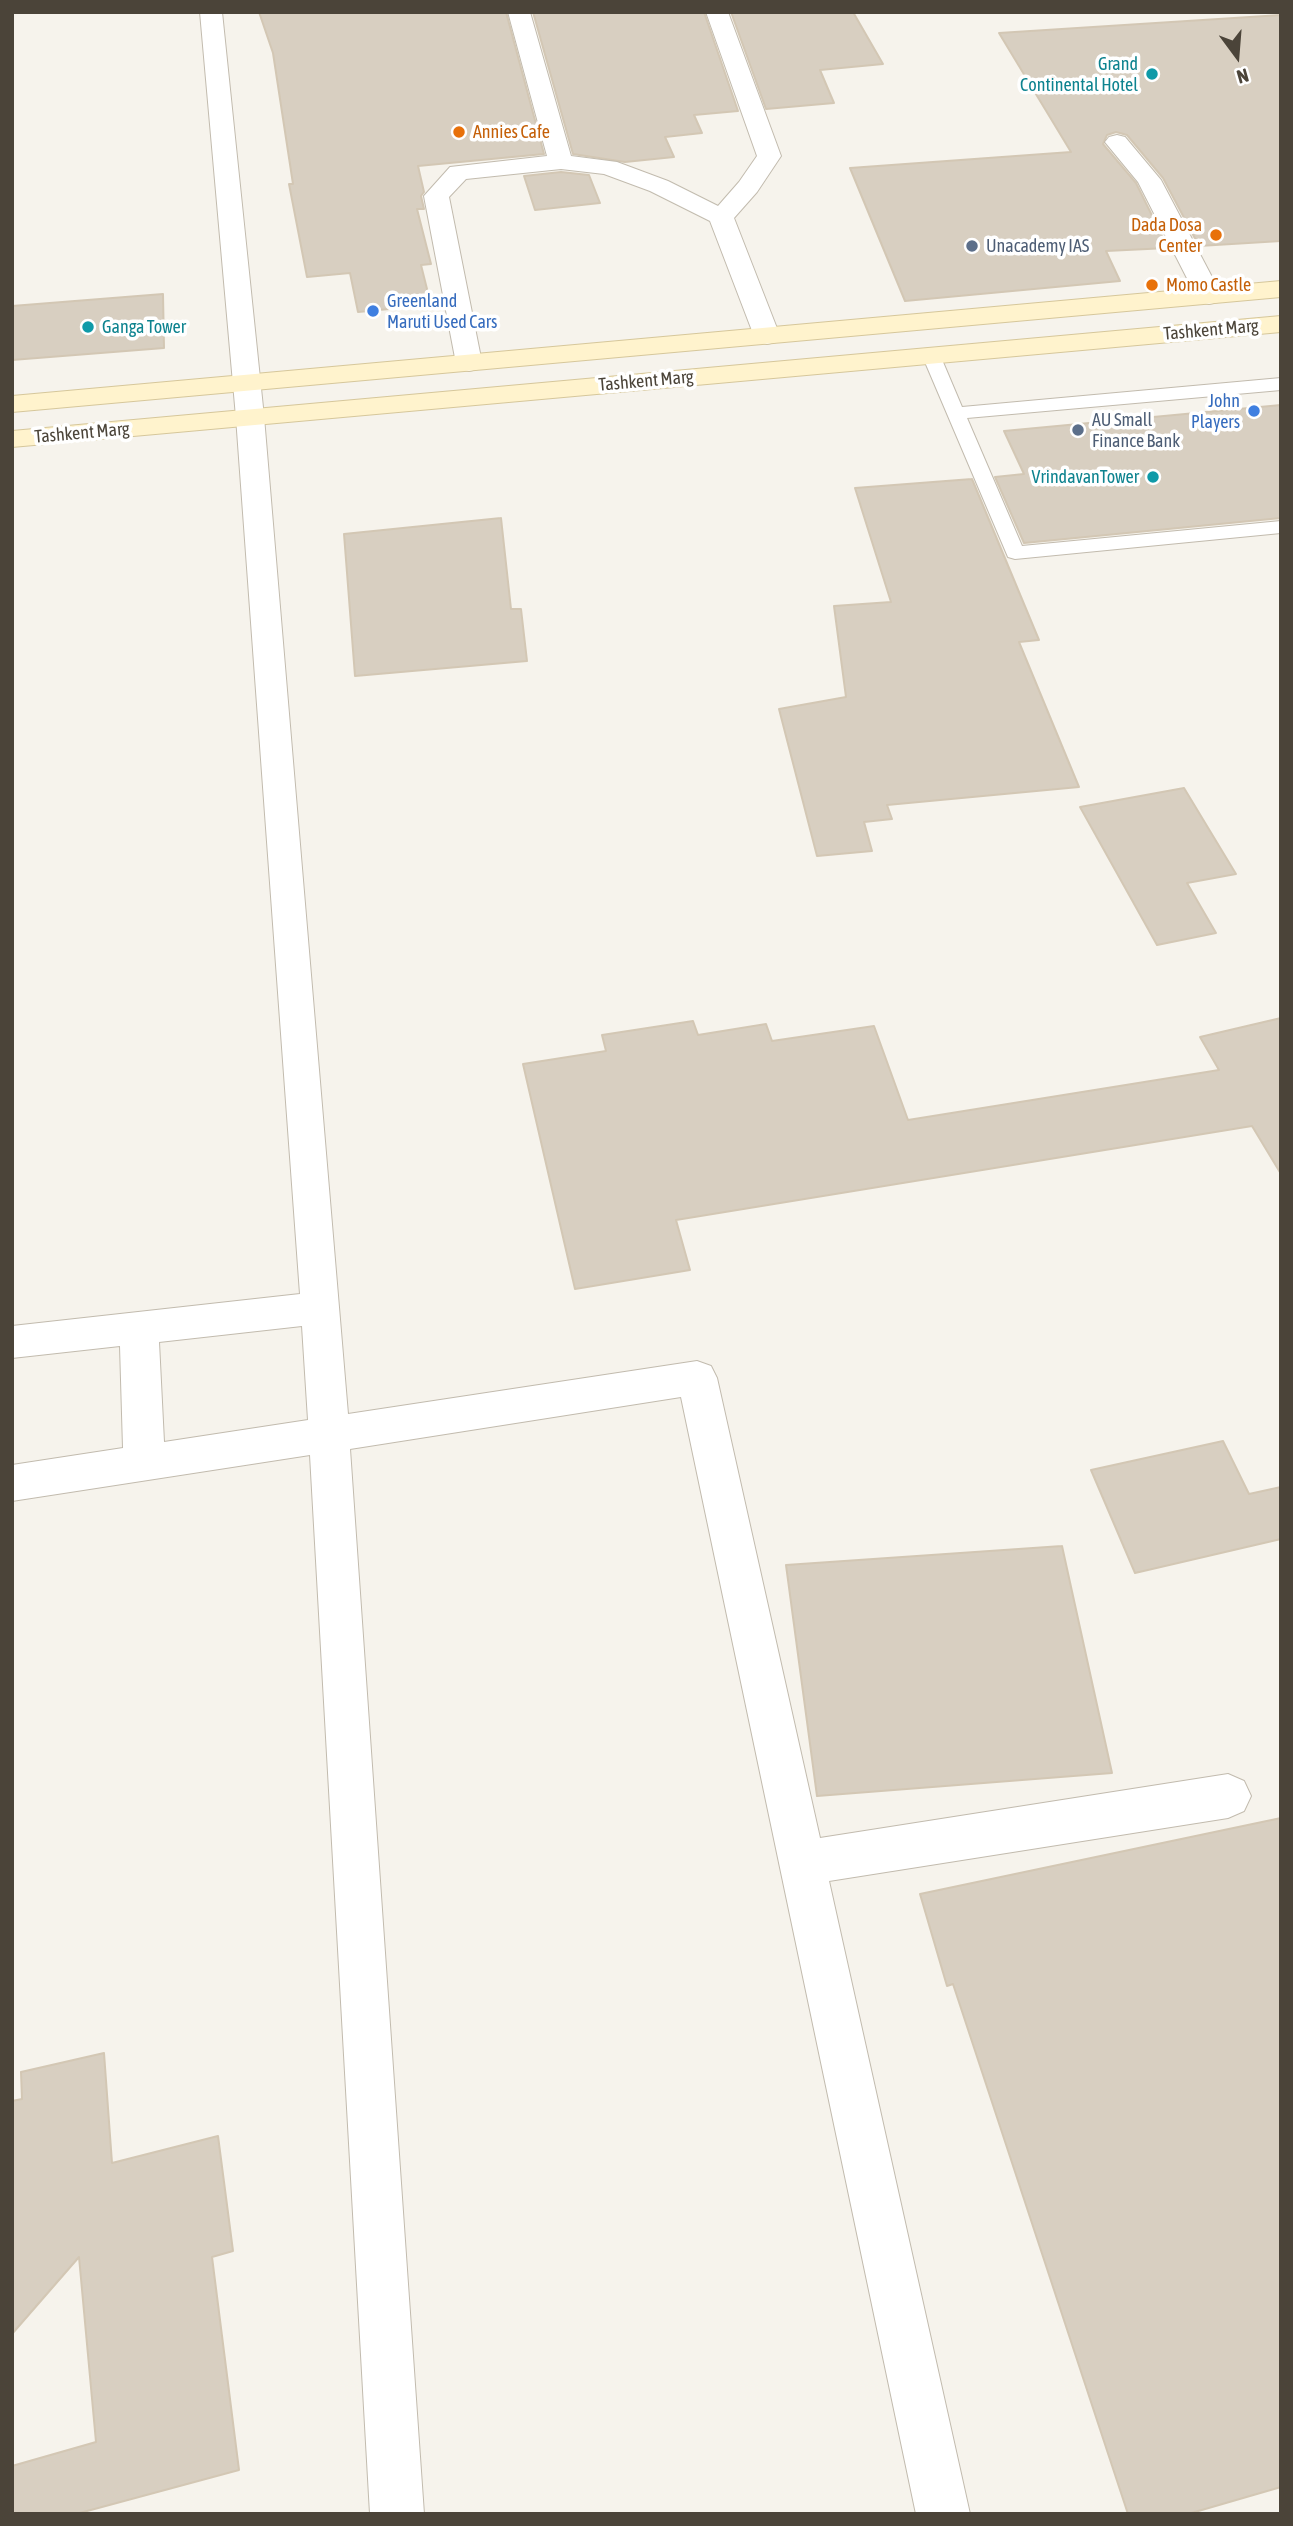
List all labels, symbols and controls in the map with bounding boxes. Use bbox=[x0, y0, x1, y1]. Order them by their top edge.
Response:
north arrow bbox=[1202, 21, 1272, 91]
place label: Grand Continental Hotel bbox=[1020, 53, 1138, 96]
text: N bbox=[1234, 64, 1251, 88]
marker: Grand Continental Hotel bbox=[1144, 66, 1160, 82]
place label: Annies Cafe bbox=[473, 121, 550, 143]
marker: Annies Cafe bbox=[451, 124, 467, 140]
place label: Dada Dosa Center bbox=[1131, 214, 1202, 256]
marker: Dada Dosa Center bbox=[1208, 227, 1224, 243]
place label: Unacademy IAS bbox=[986, 235, 1089, 257]
marker: Unacademy IAS bbox=[964, 238, 980, 254]
place label: Momo Castle bbox=[1166, 274, 1251, 296]
marker: Momo Castle bbox=[1144, 277, 1160, 293]
place label: Greenland Maruti Used Cars bbox=[387, 290, 497, 332]
marker: Greenland Maruti Used Cars bbox=[365, 303, 381, 319]
street label: Tashkent Marg bbox=[1163, 315, 1259, 345]
place label: Ganga Tower bbox=[102, 316, 186, 338]
marker: Ganga Tower bbox=[80, 319, 96, 335]
street label: Tashkent Marg bbox=[598, 366, 694, 396]
place label: John Players bbox=[1191, 390, 1240, 432]
marker: John Players bbox=[1246, 403, 1262, 419]
place label: AU Small Finance Bank bbox=[1092, 409, 1180, 452]
street label: Tashkent Marg bbox=[34, 418, 130, 448]
marker: AU Small Finance Bank bbox=[1070, 422, 1086, 438]
place label: VrindavanTower bbox=[1032, 466, 1139, 488]
marker: VrindavanTower bbox=[1145, 469, 1161, 485]

